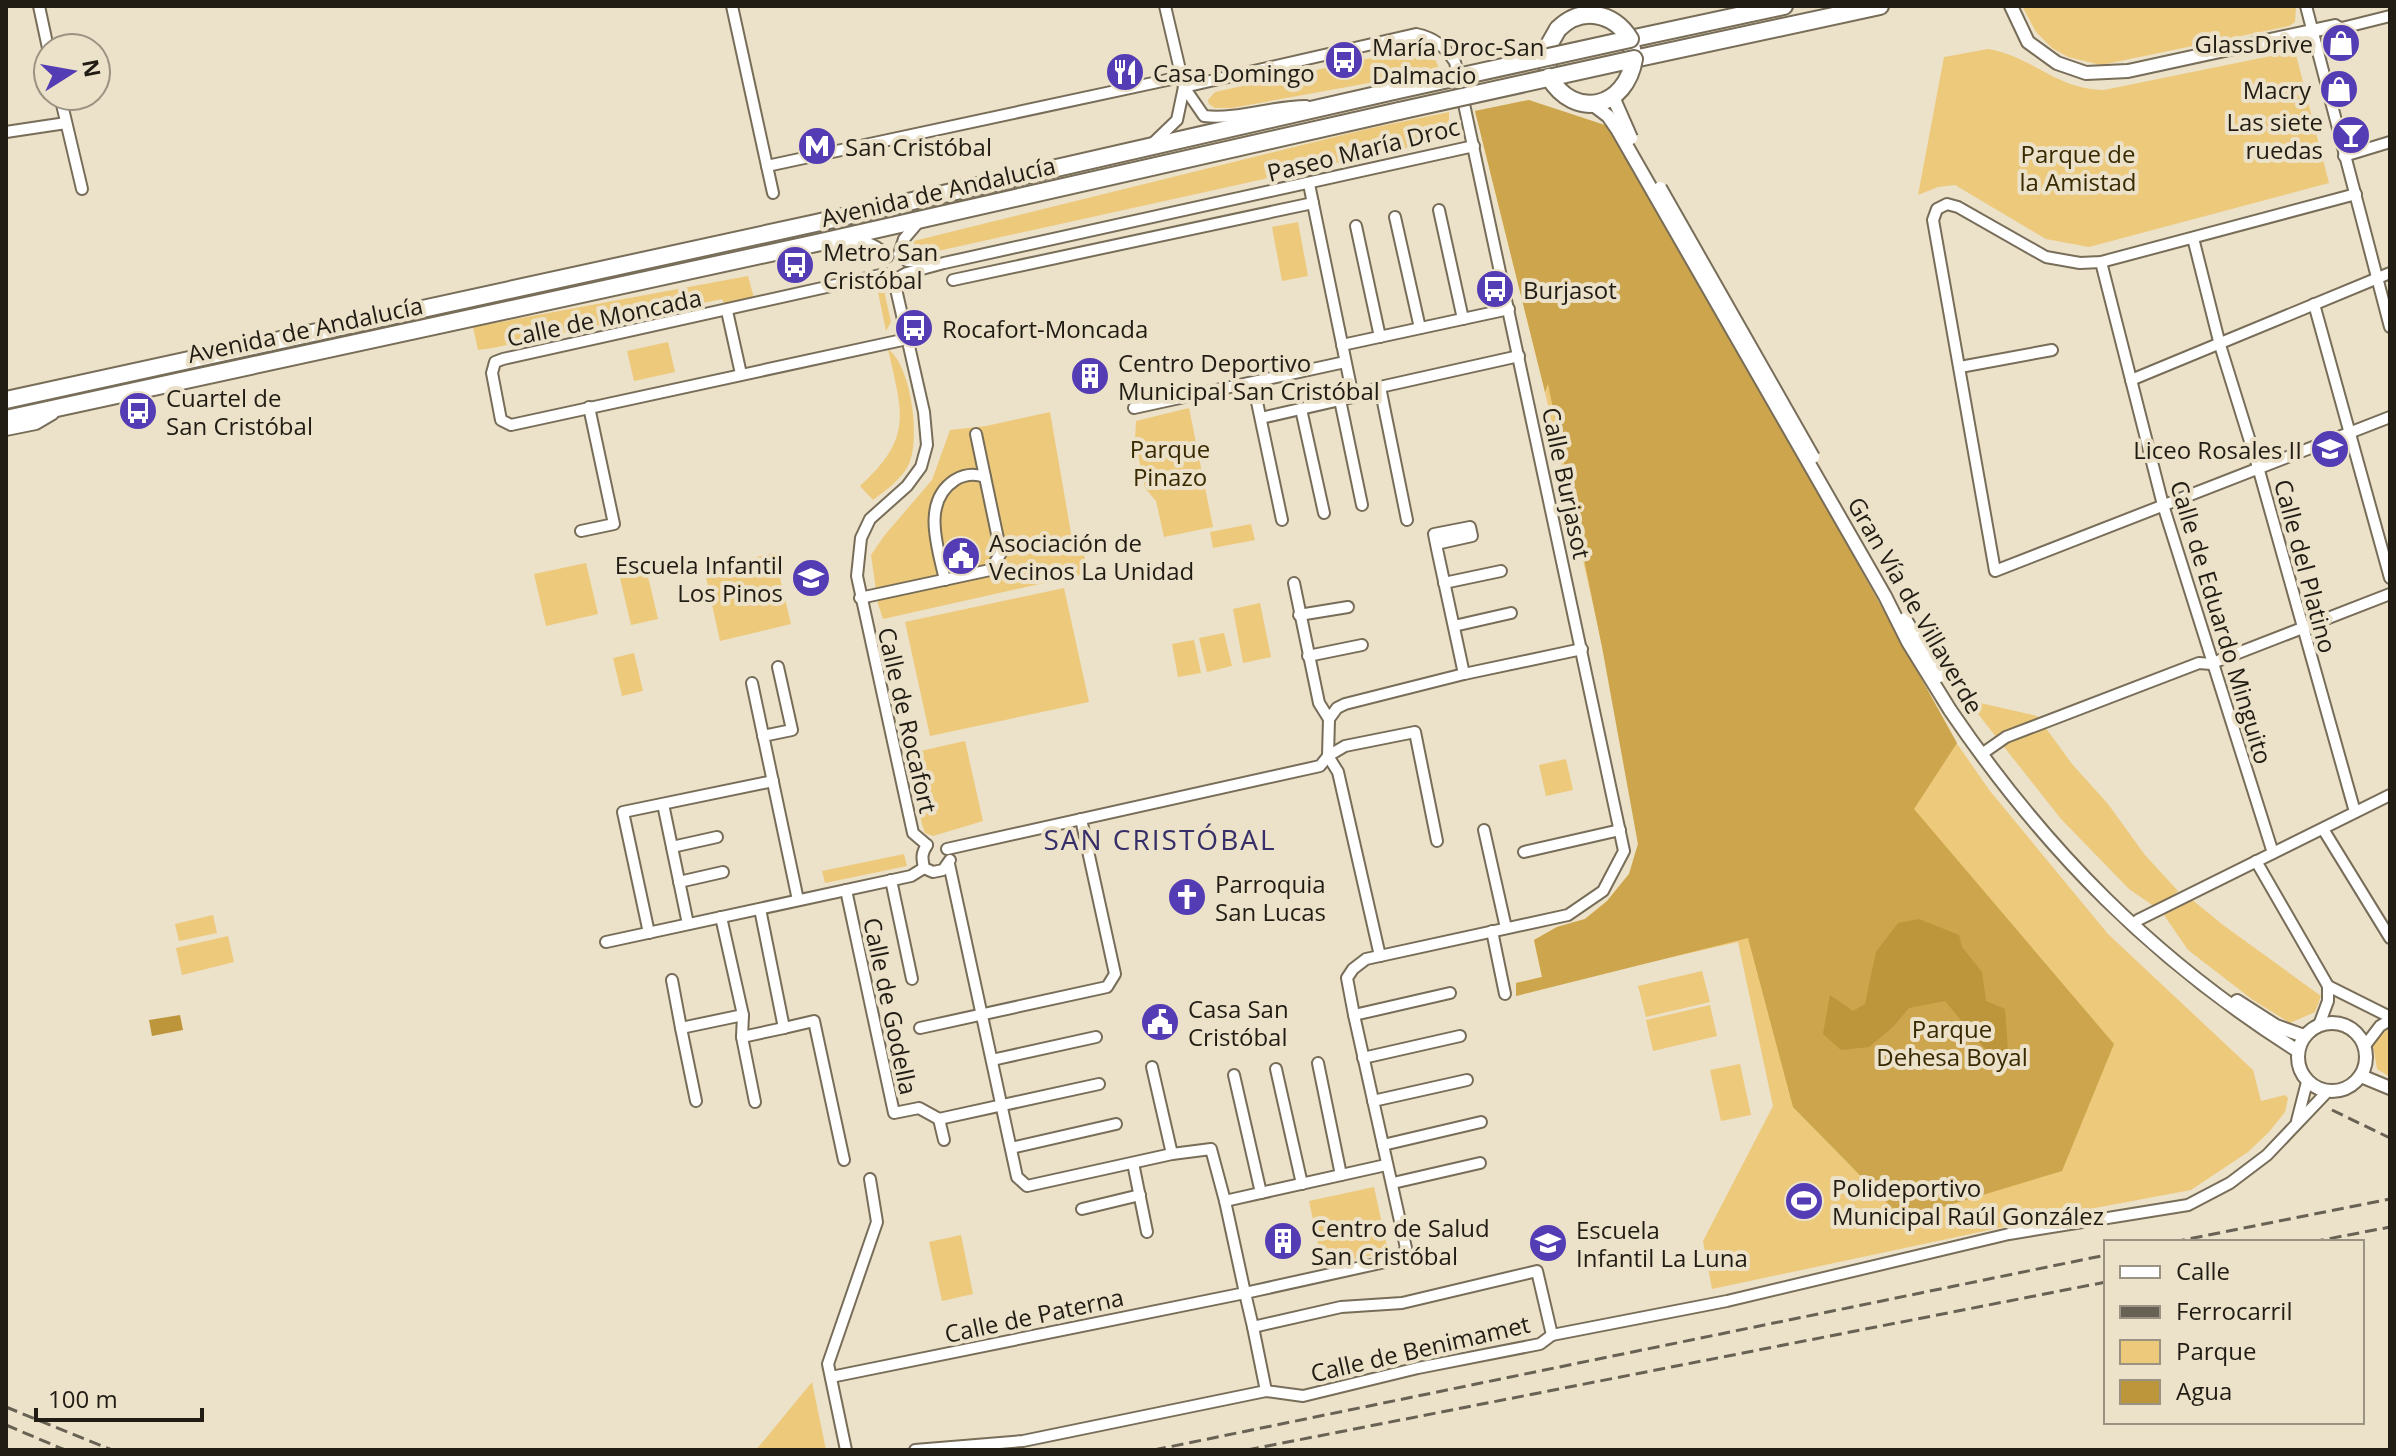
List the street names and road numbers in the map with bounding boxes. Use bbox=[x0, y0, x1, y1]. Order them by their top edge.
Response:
street label: Paseo María Droc bbox=[1263, 109, 1463, 189]
street label: Avenida de Andalucía bbox=[818, 148, 1058, 234]
street label: Calle de Moncada bbox=[504, 280, 704, 354]
street label: Avenida de Andalucía bbox=[184, 288, 426, 370]
street label: Calle Burjasot bbox=[1535, 404, 1599, 562]
street label: Calle de Eduardo Minguito bbox=[2163, 476, 2281, 768]
street label: Calle del Platino bbox=[2267, 476, 2345, 656]
street label: Gran Vía de Villaverde bbox=[1840, 491, 1992, 719]
street label: Calle de Rocafort bbox=[871, 624, 945, 816]
street label: Calle de Godella bbox=[856, 914, 926, 1098]
street label: Calle de Paterna bbox=[941, 1280, 1127, 1350]
street label: Calle de Benimamet bbox=[1307, 1307, 1533, 1389]

